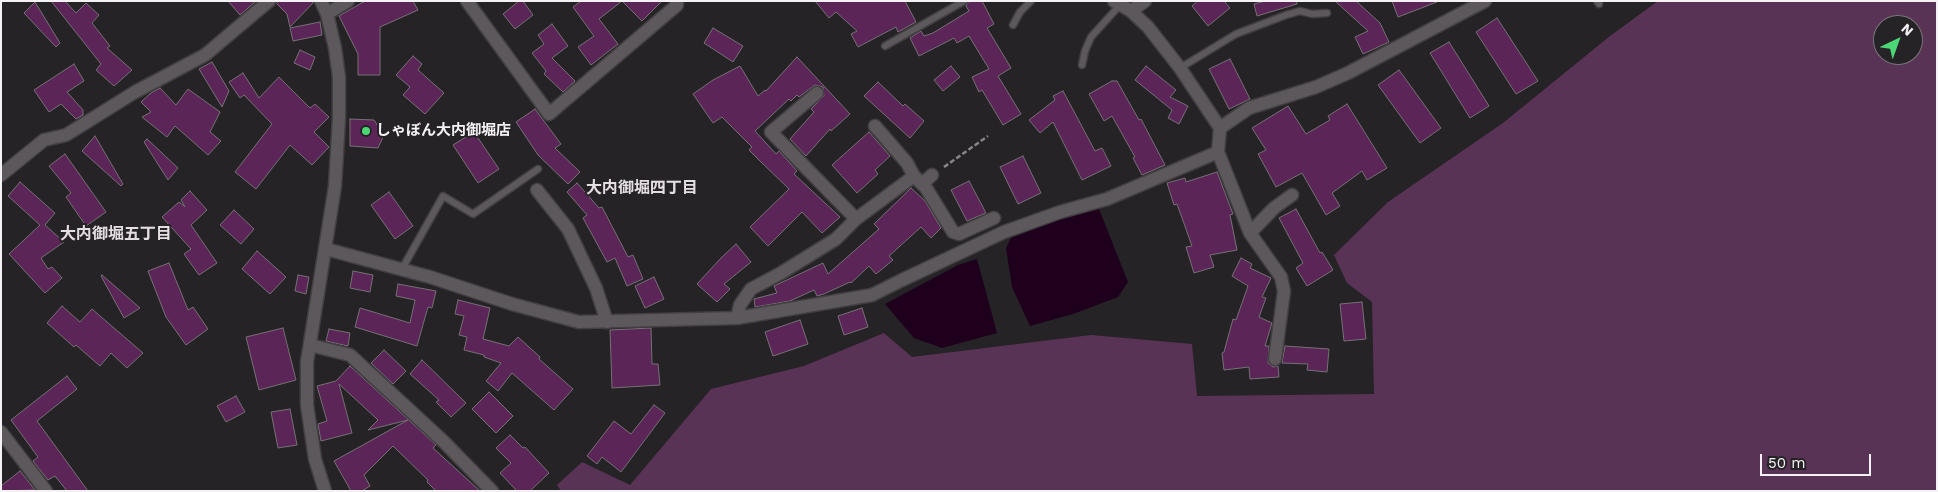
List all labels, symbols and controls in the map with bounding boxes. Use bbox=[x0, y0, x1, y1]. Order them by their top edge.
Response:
north arrow bbox=[1873, 15, 1923, 65]
text: N bbox=[1898, 20, 1917, 39]
place label: しゃぼん大内御堀店 bbox=[376, 122, 511, 140]
marker: しゃぼん大内御堀店 bbox=[360, 125, 372, 137]
district label: 大内御堀四丁目 bbox=[586, 178, 698, 198]
district label: 大内御堀五丁目 bbox=[60, 224, 172, 244]
scale bar bbox=[1763, 444, 1874, 476]
text: 50 m bbox=[1768, 454, 1805, 472]

